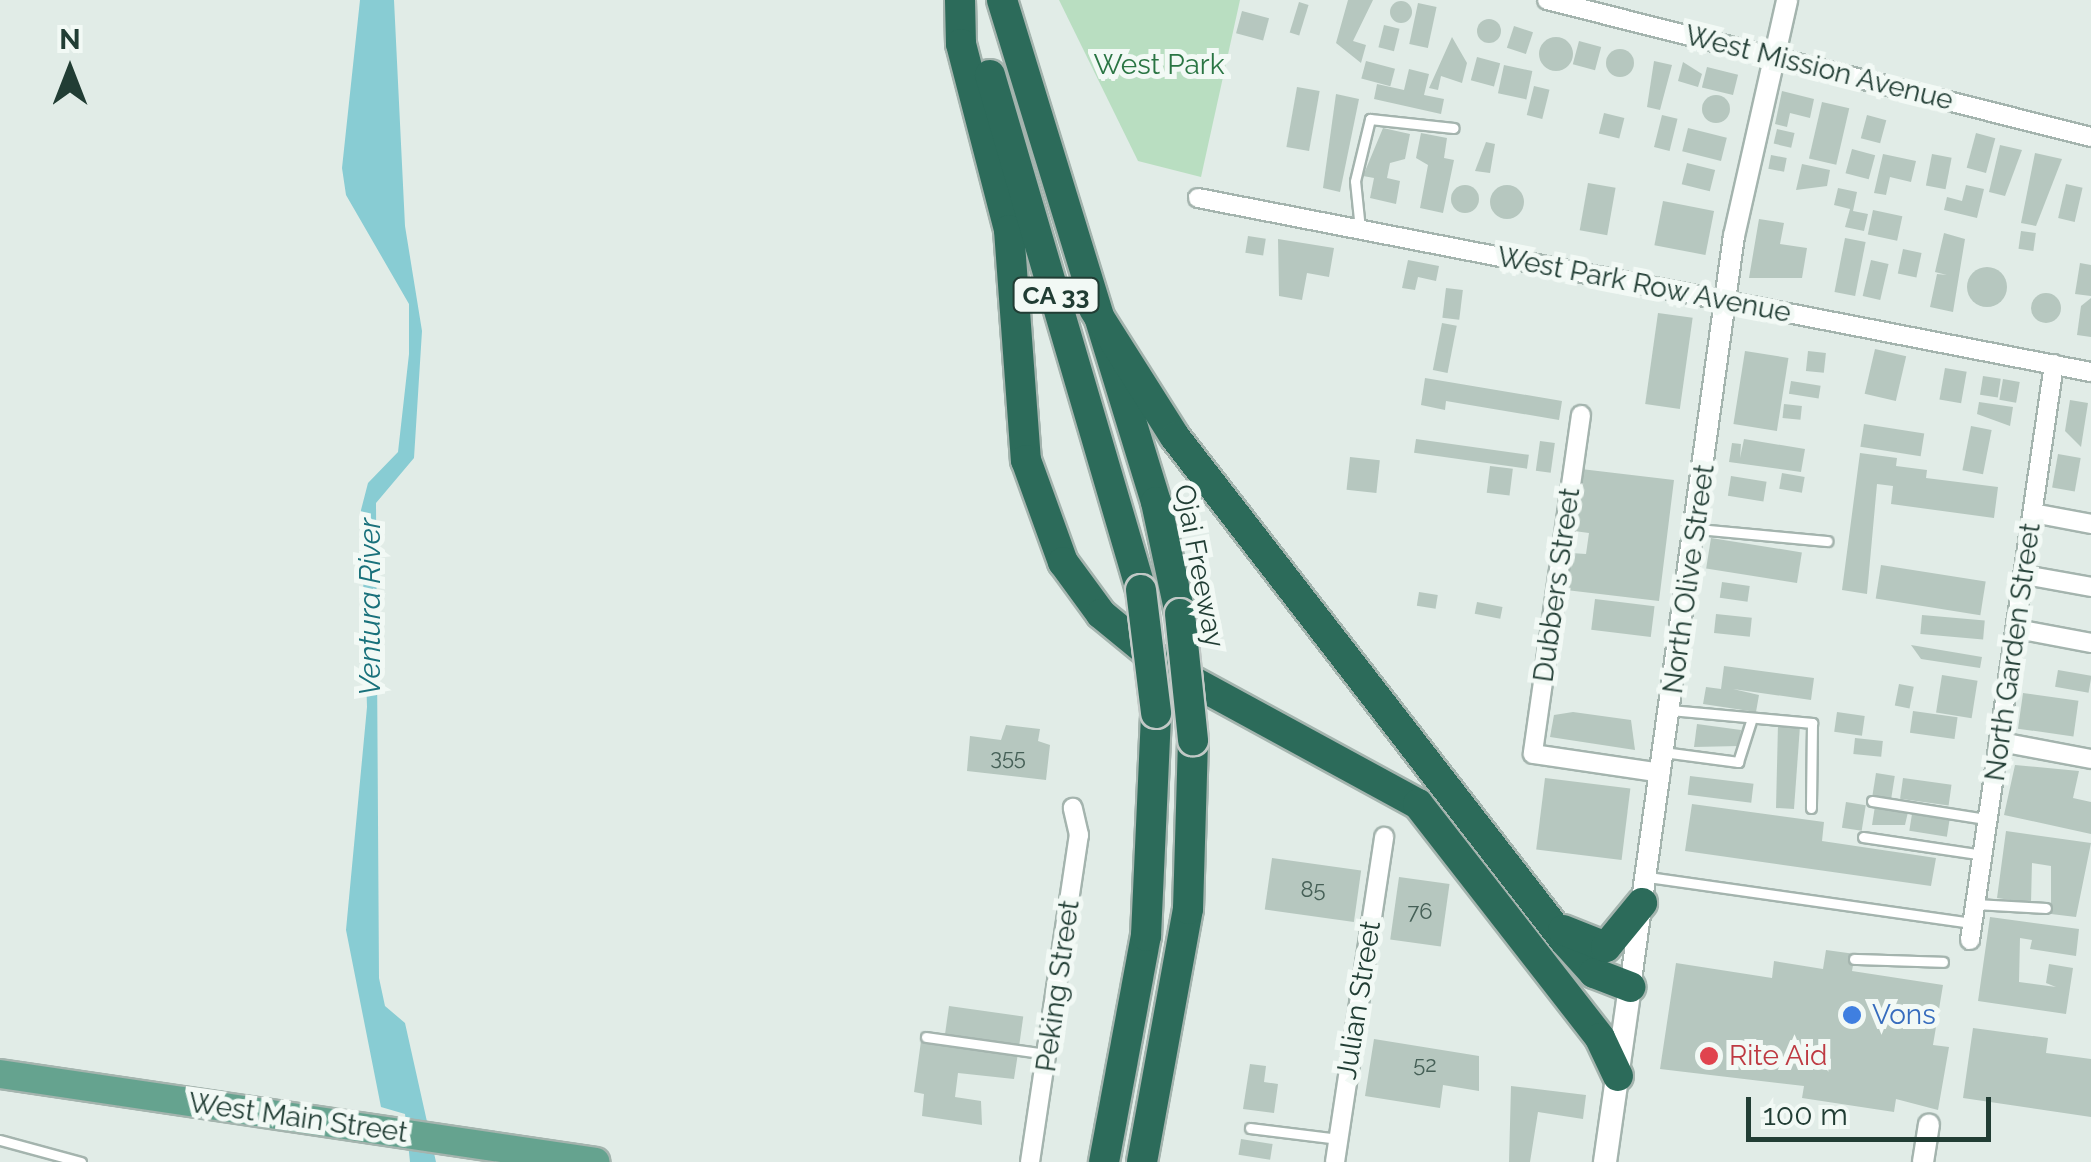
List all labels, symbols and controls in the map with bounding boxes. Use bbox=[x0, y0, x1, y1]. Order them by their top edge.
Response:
street label: West Mission Avenue bbox=[1681, 18, 1957, 118]
north arrow bbox=[20, 20, 120, 120]
text: N bbox=[59, 23, 81, 56]
park label: West Park bbox=[1093, 48, 1225, 82]
street label: West Park Row Avenue bbox=[1493, 240, 1795, 330]
road number: CA 33 bbox=[1011, 275, 1101, 315]
street label: North Olive Street bbox=[1656, 462, 1722, 696]
street label: Ojai Freeway bbox=[1167, 482, 1231, 650]
street label: Dubbers Street bbox=[1527, 486, 1587, 684]
water label: Ventura River bbox=[352, 518, 388, 696]
street label: North Garden Street bbox=[1978, 521, 2048, 783]
house number: 355 bbox=[990, 745, 1026, 771]
house number: 85 bbox=[1300, 877, 1326, 903]
street label: Peking Street bbox=[1029, 898, 1087, 1074]
house number: 76 bbox=[1407, 899, 1433, 925]
street label: Julian Street bbox=[1330, 918, 1388, 1082]
place label: Vons bbox=[1872, 998, 1936, 1032]
marker: Vons bbox=[1841, 1004, 1863, 1026]
place label: Rite Aid bbox=[1729, 1039, 1828, 1073]
marker: Rite Aid bbox=[1698, 1045, 1720, 1067]
house number: 52 bbox=[1413, 1052, 1437, 1078]
scale bar bbox=[1751, 1077, 1996, 1139]
street label: West Main Street bbox=[186, 1086, 410, 1150]
text: 100 m bbox=[1763, 1097, 1848, 1132]

